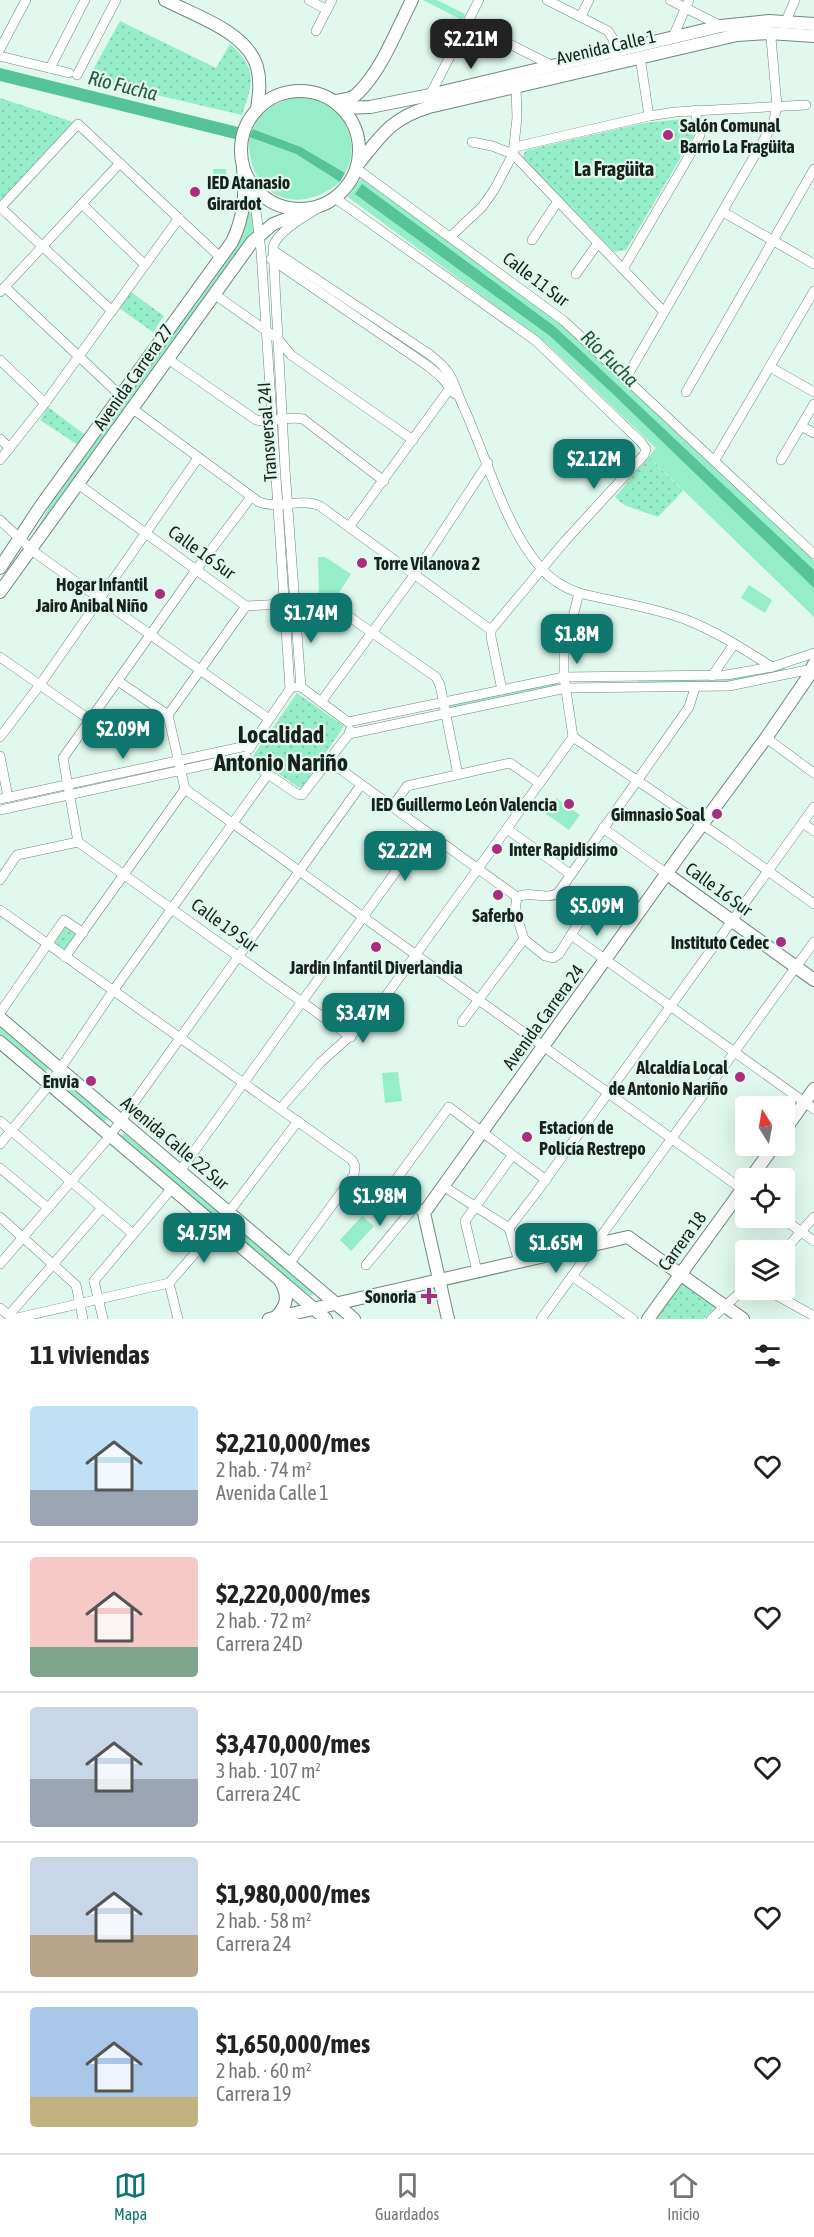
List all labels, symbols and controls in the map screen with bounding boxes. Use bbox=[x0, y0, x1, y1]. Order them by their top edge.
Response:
pin: $2.21M bbox=[422, 19, 520, 70]
street label: Avenida Calle 1 bbox=[554, 25, 658, 69]
text: $2.21M bbox=[444, 27, 498, 50]
water label: Río Fucha bbox=[86, 65, 160, 105]
place label: Salón Comunal Barrio La Fragüita bbox=[680, 115, 795, 157]
marker: Salón Comunal Barrio La Fragüita bbox=[661, 128, 675, 142]
district label: La Fragüita bbox=[574, 157, 654, 180]
place label: IED Atanasio Girardot bbox=[207, 172, 290, 214]
marker: IED Atanasio Girardot bbox=[188, 185, 202, 199]
street label: Calle 11 Sur bbox=[499, 247, 574, 311]
street label: Avenida Carrera 27 bbox=[89, 320, 177, 434]
water label: Río Fucha bbox=[577, 325, 643, 391]
street label: Transversal 24I bbox=[253, 382, 281, 482]
pin: $2.12M bbox=[545, 439, 643, 490]
text: $2.12M bbox=[567, 447, 621, 470]
street label: Calle 16 Sur bbox=[165, 521, 240, 584]
place label: Torre Vilanova 2 bbox=[374, 553, 480, 574]
marker: Torre Vilanova 2 bbox=[355, 556, 369, 570]
place label: Hogar Infantil Jairo Anibal Niño bbox=[35, 574, 148, 616]
marker: Hogar Infantil Jairo Anibal Niño bbox=[153, 587, 167, 601]
pin: $1.74M bbox=[262, 593, 360, 644]
text: $1.74M bbox=[284, 601, 338, 624]
pin: $1.8M bbox=[535, 614, 619, 665]
text: $1.8M bbox=[555, 622, 599, 645]
pin: $2.09M bbox=[74, 709, 172, 760]
text: $2.09M bbox=[96, 717, 150, 740]
district label: Localidad Antonio Nariño bbox=[213, 721, 348, 776]
place label: IED Guillermo León Valencia bbox=[371, 794, 557, 815]
marker: IED Guillermo León Valencia bbox=[562, 797, 576, 811]
place label: Gimnasio Soal bbox=[611, 804, 705, 825]
marker: Gimnasio Soal bbox=[710, 807, 724, 821]
pin: $2.22M bbox=[356, 831, 454, 882]
text: $2.22M bbox=[378, 839, 432, 862]
place label: Inter Rapidisimo bbox=[509, 839, 618, 860]
marker: Inter Rapidisimo bbox=[490, 842, 504, 856]
street label: Calle 16 Sur bbox=[682, 858, 757, 921]
pin: $5.09M bbox=[548, 886, 646, 937]
marker: Saferbo bbox=[491, 888, 505, 902]
street label: Calle 19 Sur bbox=[188, 894, 263, 957]
text: $5.09M bbox=[570, 894, 624, 917]
place label: Saferbo bbox=[472, 905, 524, 926]
place label: Instituto Cedec bbox=[671, 932, 769, 953]
marker: Instituto Cedec bbox=[774, 935, 788, 949]
marker: Jardin Infantil Diverlandia bbox=[369, 940, 383, 954]
place label: Jardin Infantil Diverlandia bbox=[288, 957, 463, 978]
street label: Avenida Carrera 24 bbox=[498, 960, 588, 1074]
pin: $3.47M bbox=[314, 993, 412, 1044]
text: $3.47M bbox=[336, 1001, 390, 1024]
place label: Alcaldía Local de Antonio Nariño bbox=[608, 1057, 728, 1099]
marker: Alcaldía Local de Antonio Nariño bbox=[733, 1070, 747, 1084]
place label: Envia bbox=[43, 1071, 79, 1092]
marker: Envia bbox=[84, 1074, 98, 1088]
street label: Avenida Calle 22 Sur bbox=[117, 1092, 234, 1195]
north arrow bbox=[735, 1096, 795, 1156]
map controls bbox=[735, 1096, 795, 1300]
place label: Estacion de Policía Restrepo bbox=[539, 1117, 646, 1159]
marker: Estacion de Policía Restrepo bbox=[520, 1130, 534, 1144]
button: locate bbox=[735, 1168, 795, 1228]
pin: $1.98M bbox=[331, 1176, 429, 1227]
text: $1.98M bbox=[353, 1184, 407, 1207]
street label: Carrera 18 bbox=[654, 1207, 710, 1275]
pin: $4.75M bbox=[155, 1213, 253, 1264]
text: $4.75M bbox=[177, 1221, 231, 1244]
pin: $1.65M bbox=[507, 1223, 605, 1274]
text: $1.65M bbox=[529, 1231, 583, 1254]
button: layers bbox=[735, 1240, 795, 1300]
place label: Sonoria bbox=[365, 1286, 416, 1307]
marker: Sonoria bbox=[420, 1287, 438, 1305]
icon: filters bbox=[751, 1339, 784, 1372]
text: 11 viviendas bbox=[30, 1340, 149, 1370]
text: $2,210,000/mes bbox=[216, 1428, 370, 1458]
icon: home bbox=[78, 1430, 150, 1502]
icon: heart bbox=[751, 1450, 784, 1483]
text: 2 hab. · 74 m² bbox=[216, 1458, 311, 1481]
text: Avenida Calle 1 bbox=[216, 1481, 329, 1504]
text: $2,220,000/mes bbox=[216, 1579, 370, 1609]
icon: home bbox=[78, 1581, 150, 1653]
icon: heart bbox=[751, 1601, 784, 1634]
text: 2 hab. · 72 m² bbox=[216, 1609, 311, 1632]
text: Carrera 24D bbox=[216, 1632, 303, 1655]
text: $3,470,000/mes bbox=[216, 1729, 370, 1759]
icon: home bbox=[78, 1731, 150, 1803]
icon: heart bbox=[751, 1751, 784, 1784]
text: 3 hab. · 107 m² bbox=[216, 1759, 321, 1782]
text: Carrera 24C bbox=[216, 1782, 301, 1805]
text: $1,980,000/mes bbox=[216, 1879, 370, 1909]
icon: home bbox=[78, 1881, 150, 1953]
icon: heart bbox=[751, 1901, 784, 1934]
text: 2 hab. · 58 m² bbox=[216, 1909, 311, 1932]
text: Carrera 24 bbox=[216, 1932, 292, 1955]
text: $1,650,000/mes bbox=[216, 2029, 370, 2059]
icon: home bbox=[78, 2031, 150, 2103]
icon: heart bbox=[751, 2051, 784, 2084]
text: 2 hab. · 60 m² bbox=[216, 2059, 311, 2082]
text: Carrera 19 bbox=[216, 2082, 292, 2105]
tab: Mapa bbox=[114, 2169, 147, 2223]
tab: Guardados bbox=[375, 2169, 439, 2223]
tab: Inicio bbox=[667, 2169, 700, 2223]

